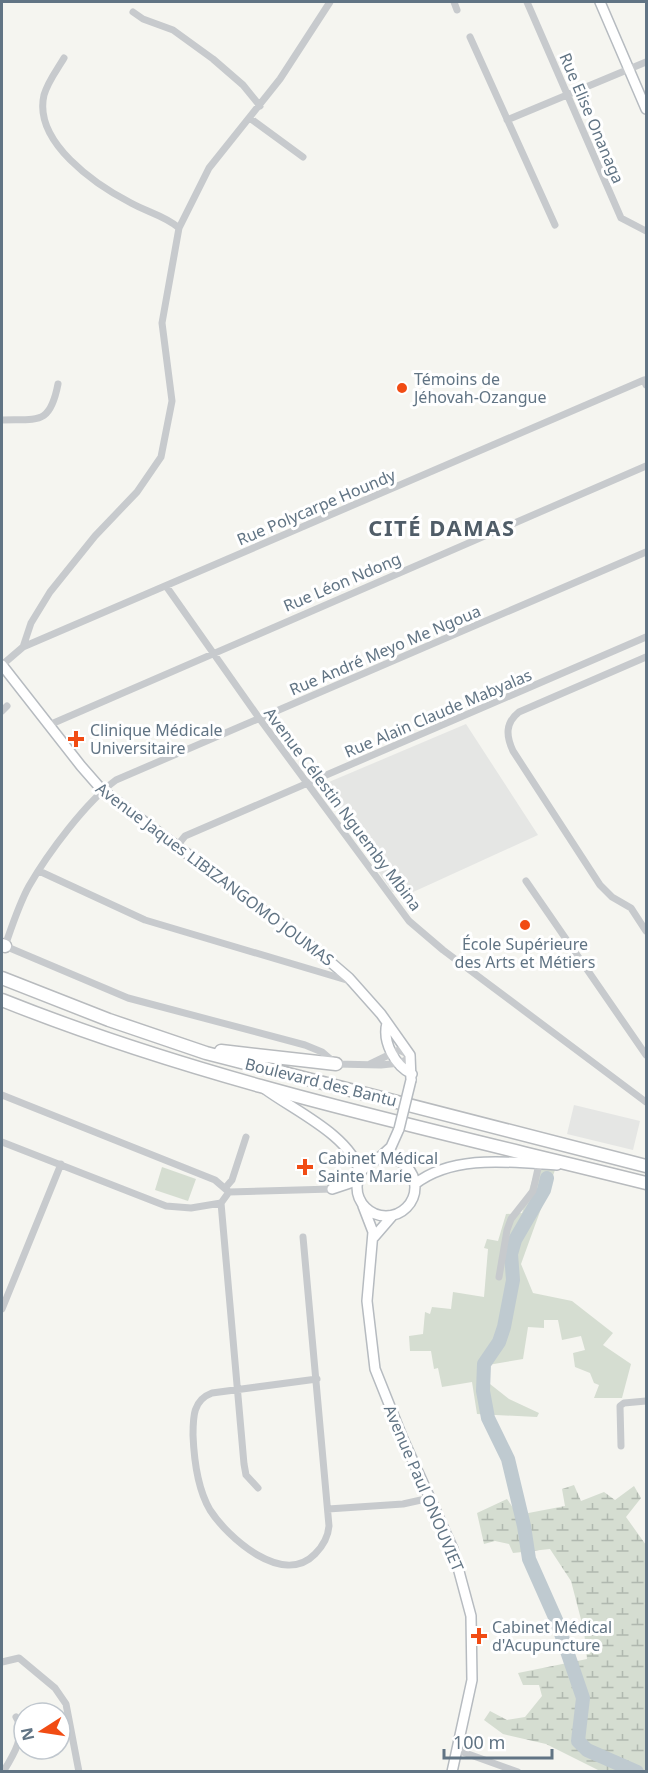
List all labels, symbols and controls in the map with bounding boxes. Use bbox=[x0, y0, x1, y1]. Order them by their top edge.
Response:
street label: Rue Elise Onanaga bbox=[555, 49, 629, 187]
place label: Témoins de Jéhovah-Ozangue bbox=[412, 368, 546, 408]
marker: Témoins de Jéhovah-Ozangue bbox=[395, 381, 409, 395]
street label: Rue Polycarpe Houndy bbox=[233, 463, 399, 550]
district label: CITÉ DAMAS bbox=[368, 512, 516, 542]
street label: Rue Léon Ndong bbox=[280, 547, 404, 617]
street label: Rue André Meyo Me Ngoua bbox=[286, 600, 484, 700]
street label: Rue Alain Claude Mabyalas bbox=[341, 663, 535, 763]
street label: Avenue Célestin Nguemby Mbina bbox=[259, 703, 427, 915]
place label: Clinique Médicale Universitaire bbox=[90, 719, 223, 759]
marker: Clinique Médicale Universitaire bbox=[67, 730, 85, 748]
street label: Avenue Jaques LIBIZANGOMO JOUMAS bbox=[91, 777, 339, 971]
marker: École Supérieure des Arts et Métiers bbox=[518, 918, 532, 932]
place label: École Supérieure des Arts et Métiers bbox=[455, 933, 595, 973]
street label: Boulevard des Bantu bbox=[243, 1052, 399, 1112]
place label: Cabinet Médical Sainte Marie bbox=[318, 1147, 438, 1187]
marker: Cabinet Médical Sainte Marie bbox=[296, 1158, 314, 1176]
street label: Avenue Paul ONOUVIET bbox=[379, 1401, 469, 1575]
place label: Cabinet Médical d'Acupuncture bbox=[492, 1616, 612, 1656]
marker: Cabinet Médical d'Acupuncture bbox=[470, 1627, 488, 1645]
north arrow bbox=[12, 1701, 72, 1761]
scale bar bbox=[444, 1722, 552, 1760]
text: N bbox=[15, 1725, 39, 1743]
text: 100 m bbox=[453, 1730, 505, 1754]

